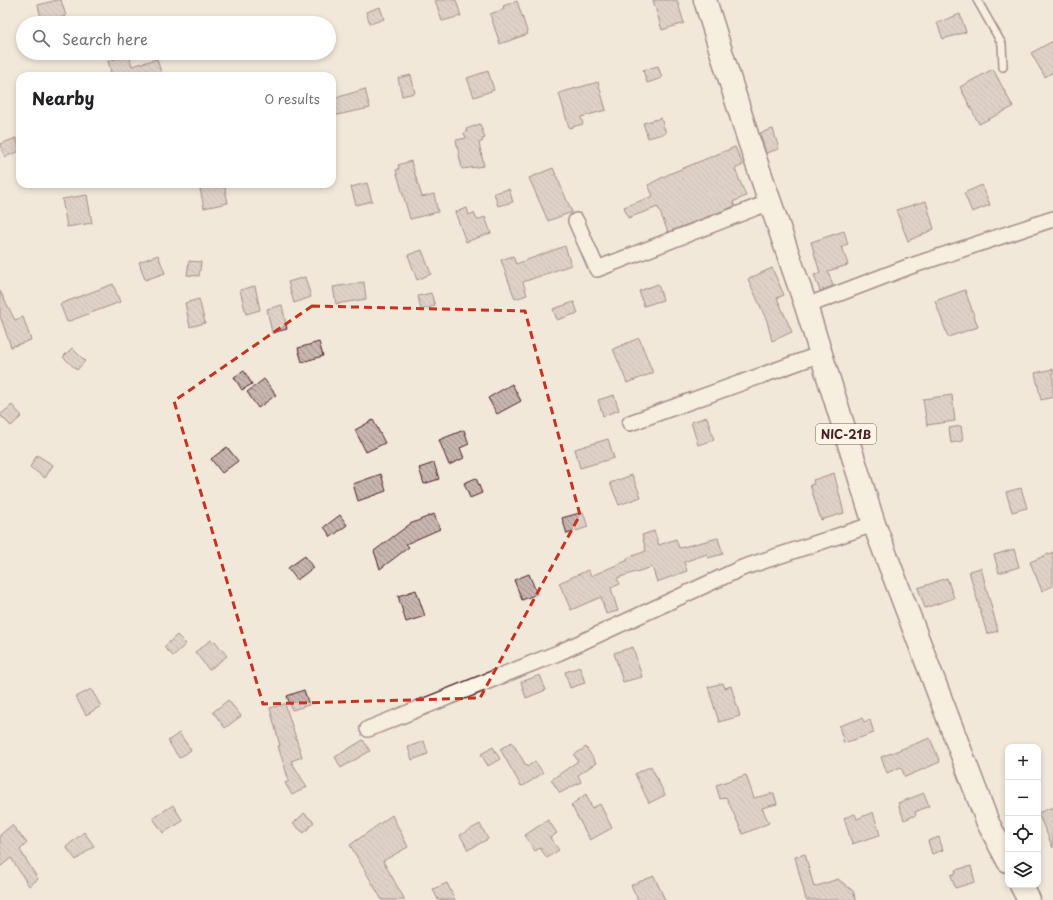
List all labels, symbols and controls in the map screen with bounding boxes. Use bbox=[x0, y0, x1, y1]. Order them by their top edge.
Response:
search box bbox=[16, 16, 336, 60]
icon: search bbox=[30, 27, 52, 49]
text: Search here bbox=[62, 27, 148, 50]
text: Nearby bbox=[32, 85, 94, 111]
text: 0 results bbox=[265, 89, 320, 108]
road number: NIC-21B bbox=[816, 424, 876, 444]
map controls bbox=[1005, 744, 1041, 888]
button: + bbox=[1005, 744, 1041, 780]
button: − bbox=[1005, 780, 1041, 816]
button: locate bbox=[1005, 816, 1041, 852]
button: layers bbox=[1005, 852, 1041, 888]

